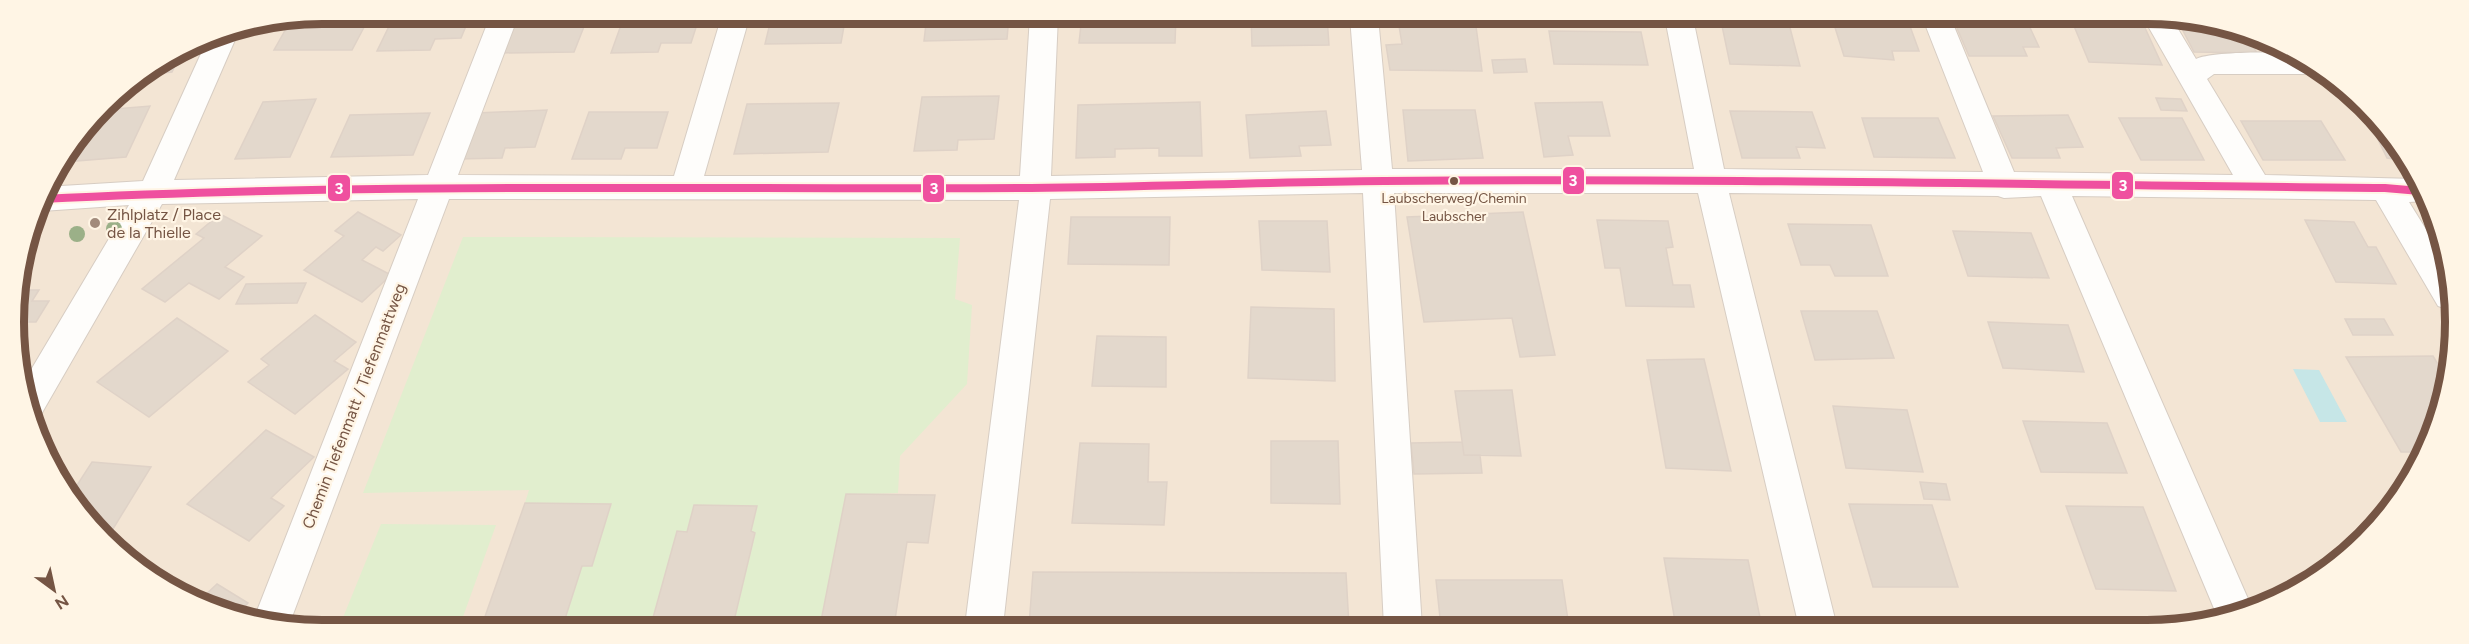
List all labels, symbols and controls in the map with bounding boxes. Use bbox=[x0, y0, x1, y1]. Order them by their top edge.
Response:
line badge: 3 bbox=[1562, 166, 1585, 195]
text: 3 bbox=[1569, 171, 1578, 190]
line badge: 3 bbox=[2111, 171, 2134, 200]
line badge: 3 bbox=[327, 174, 351, 202]
line badge: 3 bbox=[922, 174, 945, 203]
marker: Laubscherweg/Chemin Laubscher bbox=[1448, 175, 1460, 187]
text: 3 bbox=[2119, 176, 2128, 195]
text: 3 bbox=[335, 179, 344, 198]
text: 3 bbox=[930, 179, 939, 198]
place label: Laubscherweg/Chemin Laubscher bbox=[1381, 190, 1527, 225]
place label: Zihlplatz / Place de la Thielle bbox=[107, 205, 221, 242]
marker: Zihlplatz / Place de la Thielle bbox=[88, 216, 102, 230]
street label: Chemin Tiefenmatt / Tiefenmattweg bbox=[298, 281, 410, 531]
north arrow bbox=[24, 560, 84, 620]
text: N bbox=[52, 591, 72, 613]

